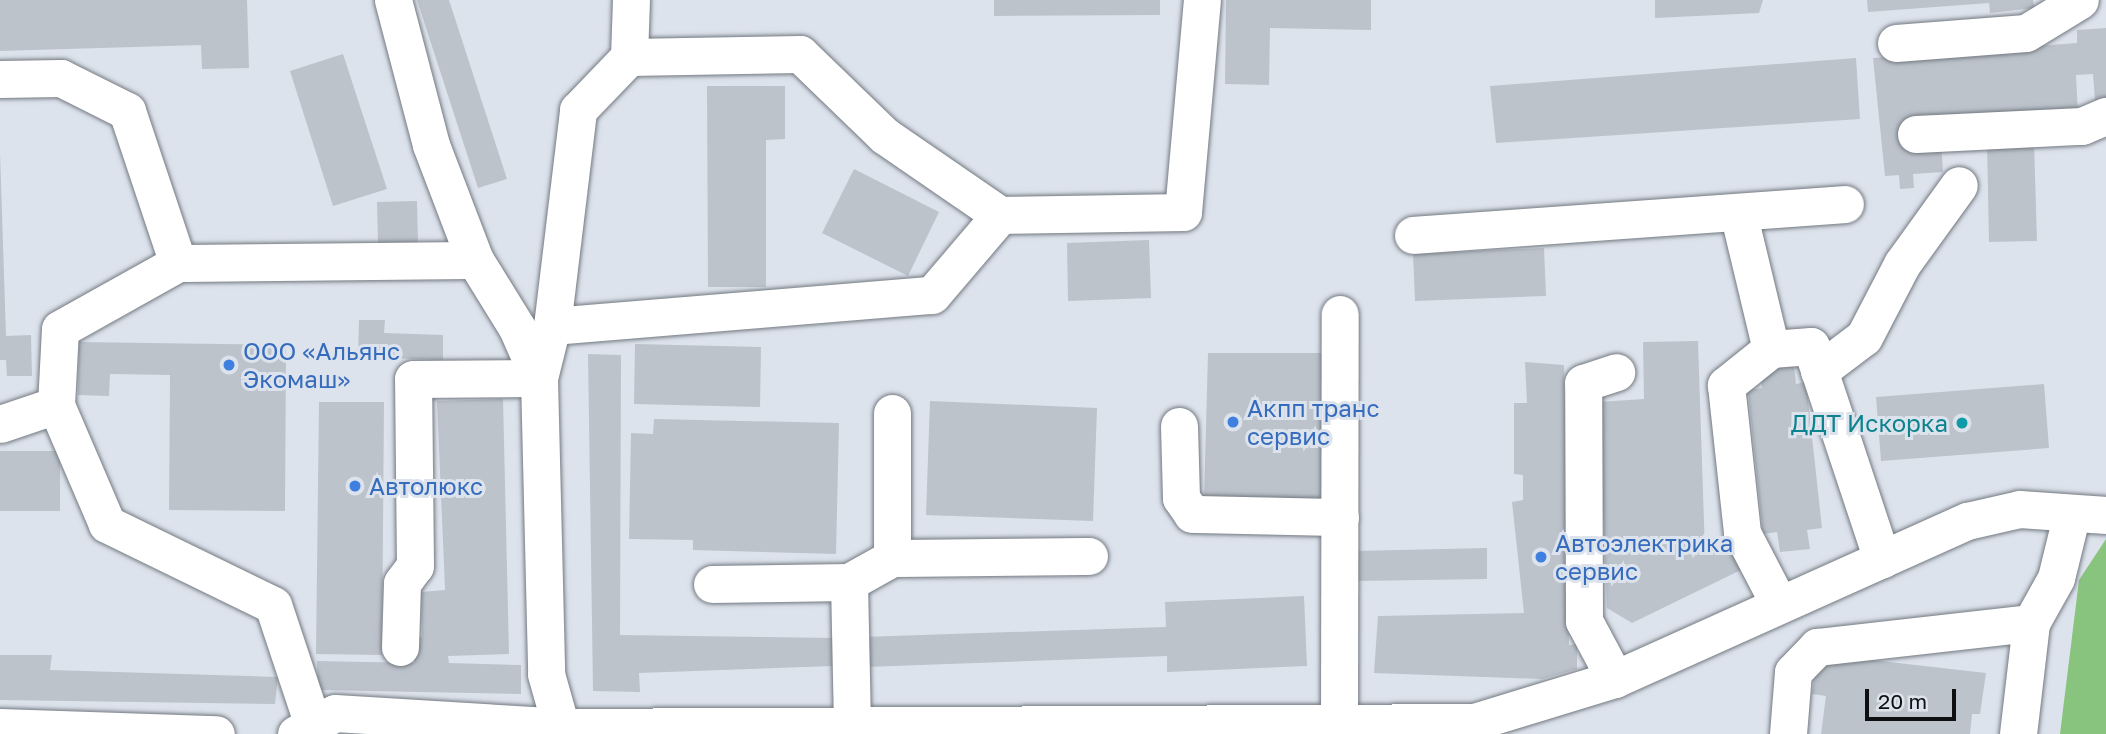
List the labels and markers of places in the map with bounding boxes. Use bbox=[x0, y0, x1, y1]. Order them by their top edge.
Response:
place label: ООО «Альянс Экомаш» bbox=[243, 337, 400, 393]
marker: ООО «Альянс Экомаш» bbox=[221, 357, 237, 373]
place label: Акпп транс сервис bbox=[1247, 394, 1379, 450]
place label: ДДТ Искорка bbox=[1791, 409, 1948, 437]
marker: Акпп транс сервис bbox=[1225, 414, 1241, 430]
marker: ДДТ Искорка bbox=[1954, 415, 1970, 431]
place label: Автолюкс bbox=[369, 472, 483, 500]
marker: Автолюкс bbox=[347, 478, 363, 494]
place label: Автоэлектрика сервис bbox=[1555, 529, 1733, 585]
marker: Автоэлектрика сервис bbox=[1533, 549, 1549, 565]

